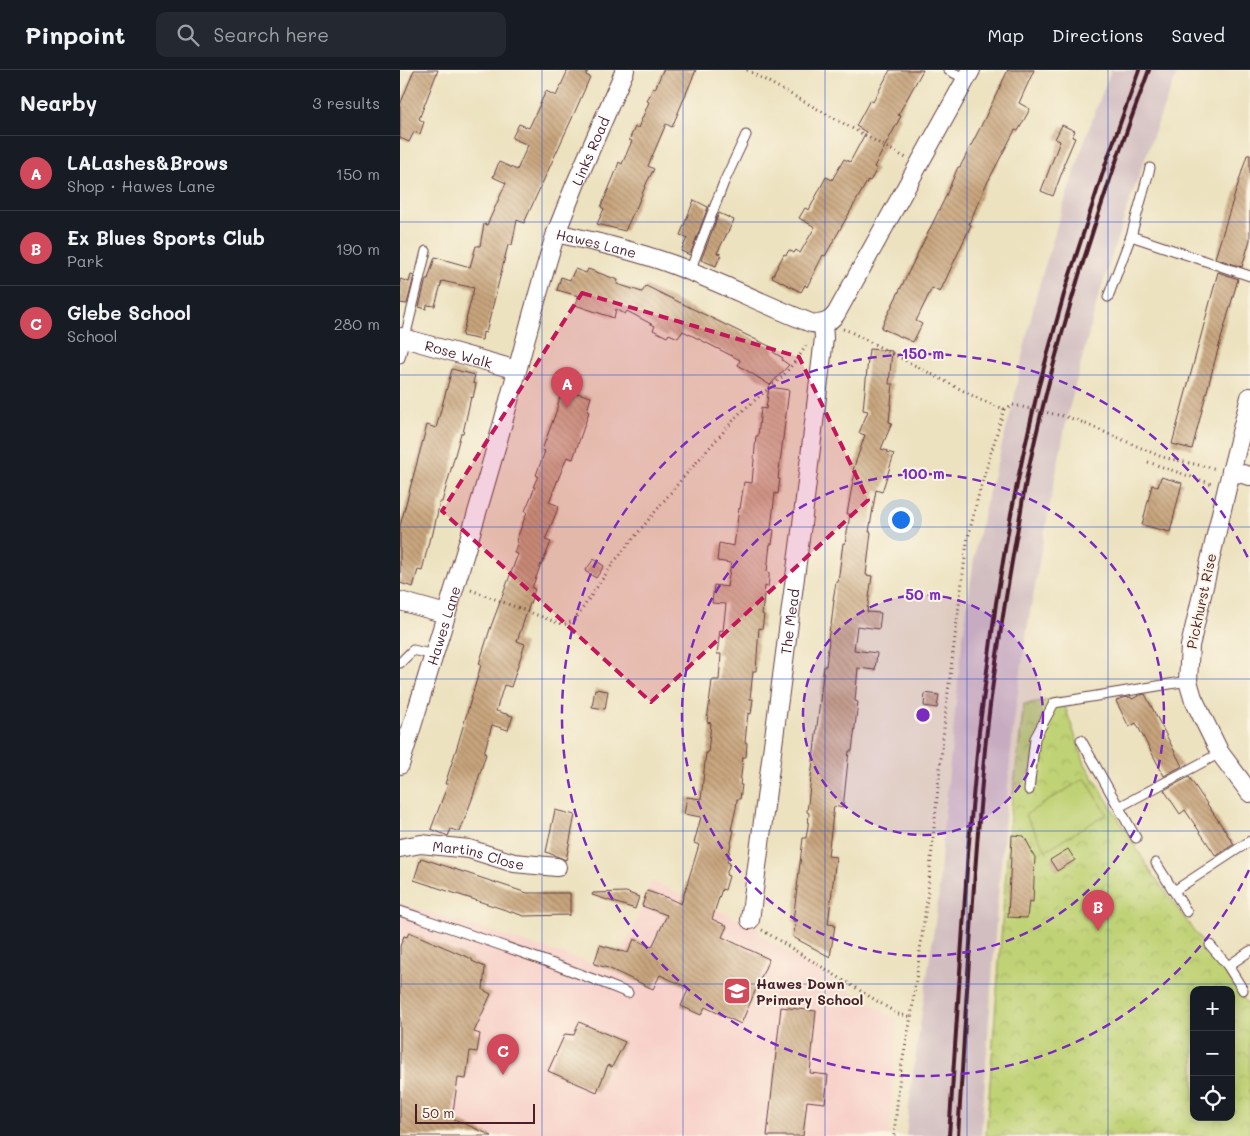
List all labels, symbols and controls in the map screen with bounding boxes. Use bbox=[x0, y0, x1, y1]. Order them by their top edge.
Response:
search box bbox=[156, 12, 506, 57]
text: Pinpoint bbox=[25, 19, 126, 50]
icon: search bbox=[174, 21, 202, 49]
text: Search here bbox=[214, 22, 329, 47]
text: Map bbox=[987, 23, 1024, 47]
text: Directions bbox=[1052, 23, 1144, 47]
text: Saved bbox=[1172, 23, 1225, 47]
text: Nearby bbox=[20, 89, 97, 116]
text: 3 results bbox=[312, 92, 380, 113]
street label: Links Road bbox=[567, 113, 613, 188]
text: LALashes&Brows bbox=[67, 150, 228, 175]
text: A bbox=[30, 163, 42, 184]
text: 150 m bbox=[336, 163, 380, 184]
text: Shop · Hawes Lane bbox=[67, 175, 215, 196]
street label: Hawes Lane bbox=[554, 224, 639, 262]
text: Ex Blues Sports Club bbox=[67, 225, 265, 250]
text: B bbox=[31, 238, 41, 259]
text: 190 m bbox=[336, 238, 380, 259]
text: Park bbox=[67, 250, 103, 271]
text: Glebe School bbox=[67, 300, 191, 325]
text: C bbox=[30, 313, 42, 334]
text: 280 m bbox=[334, 313, 380, 334]
text: School bbox=[67, 325, 117, 346]
street label: Rose Walk bbox=[423, 335, 495, 372]
text: 150 m bbox=[902, 343, 944, 363]
pin: A bbox=[551, 367, 583, 408]
text: 100 m bbox=[901, 463, 945, 483]
your location bbox=[888, 507, 914, 533]
street label: Pickhurst Rise bbox=[1182, 551, 1220, 651]
street label: Hawes Lane bbox=[422, 583, 464, 667]
text: 50 m bbox=[905, 584, 941, 604]
street label: The Mead bbox=[775, 587, 803, 656]
centre of rings bbox=[914, 706, 932, 724]
street label: Martins Close bbox=[432, 836, 525, 873]
pin: B bbox=[1082, 890, 1114, 931]
place label: Hawes Down Primary School bbox=[756, 974, 863, 1009]
school or university icon: Hawes Down Primary School bbox=[722, 976, 752, 1006]
map controls bbox=[1190, 986, 1235, 1121]
button: + bbox=[1190, 986, 1235, 1031]
button: − bbox=[1190, 1031, 1235, 1076]
pin: C bbox=[487, 1034, 519, 1075]
button: locate bbox=[1190, 1076, 1235, 1121]
scale bar bbox=[415, 1101, 535, 1124]
text: 50 m bbox=[422, 1103, 454, 1122]

